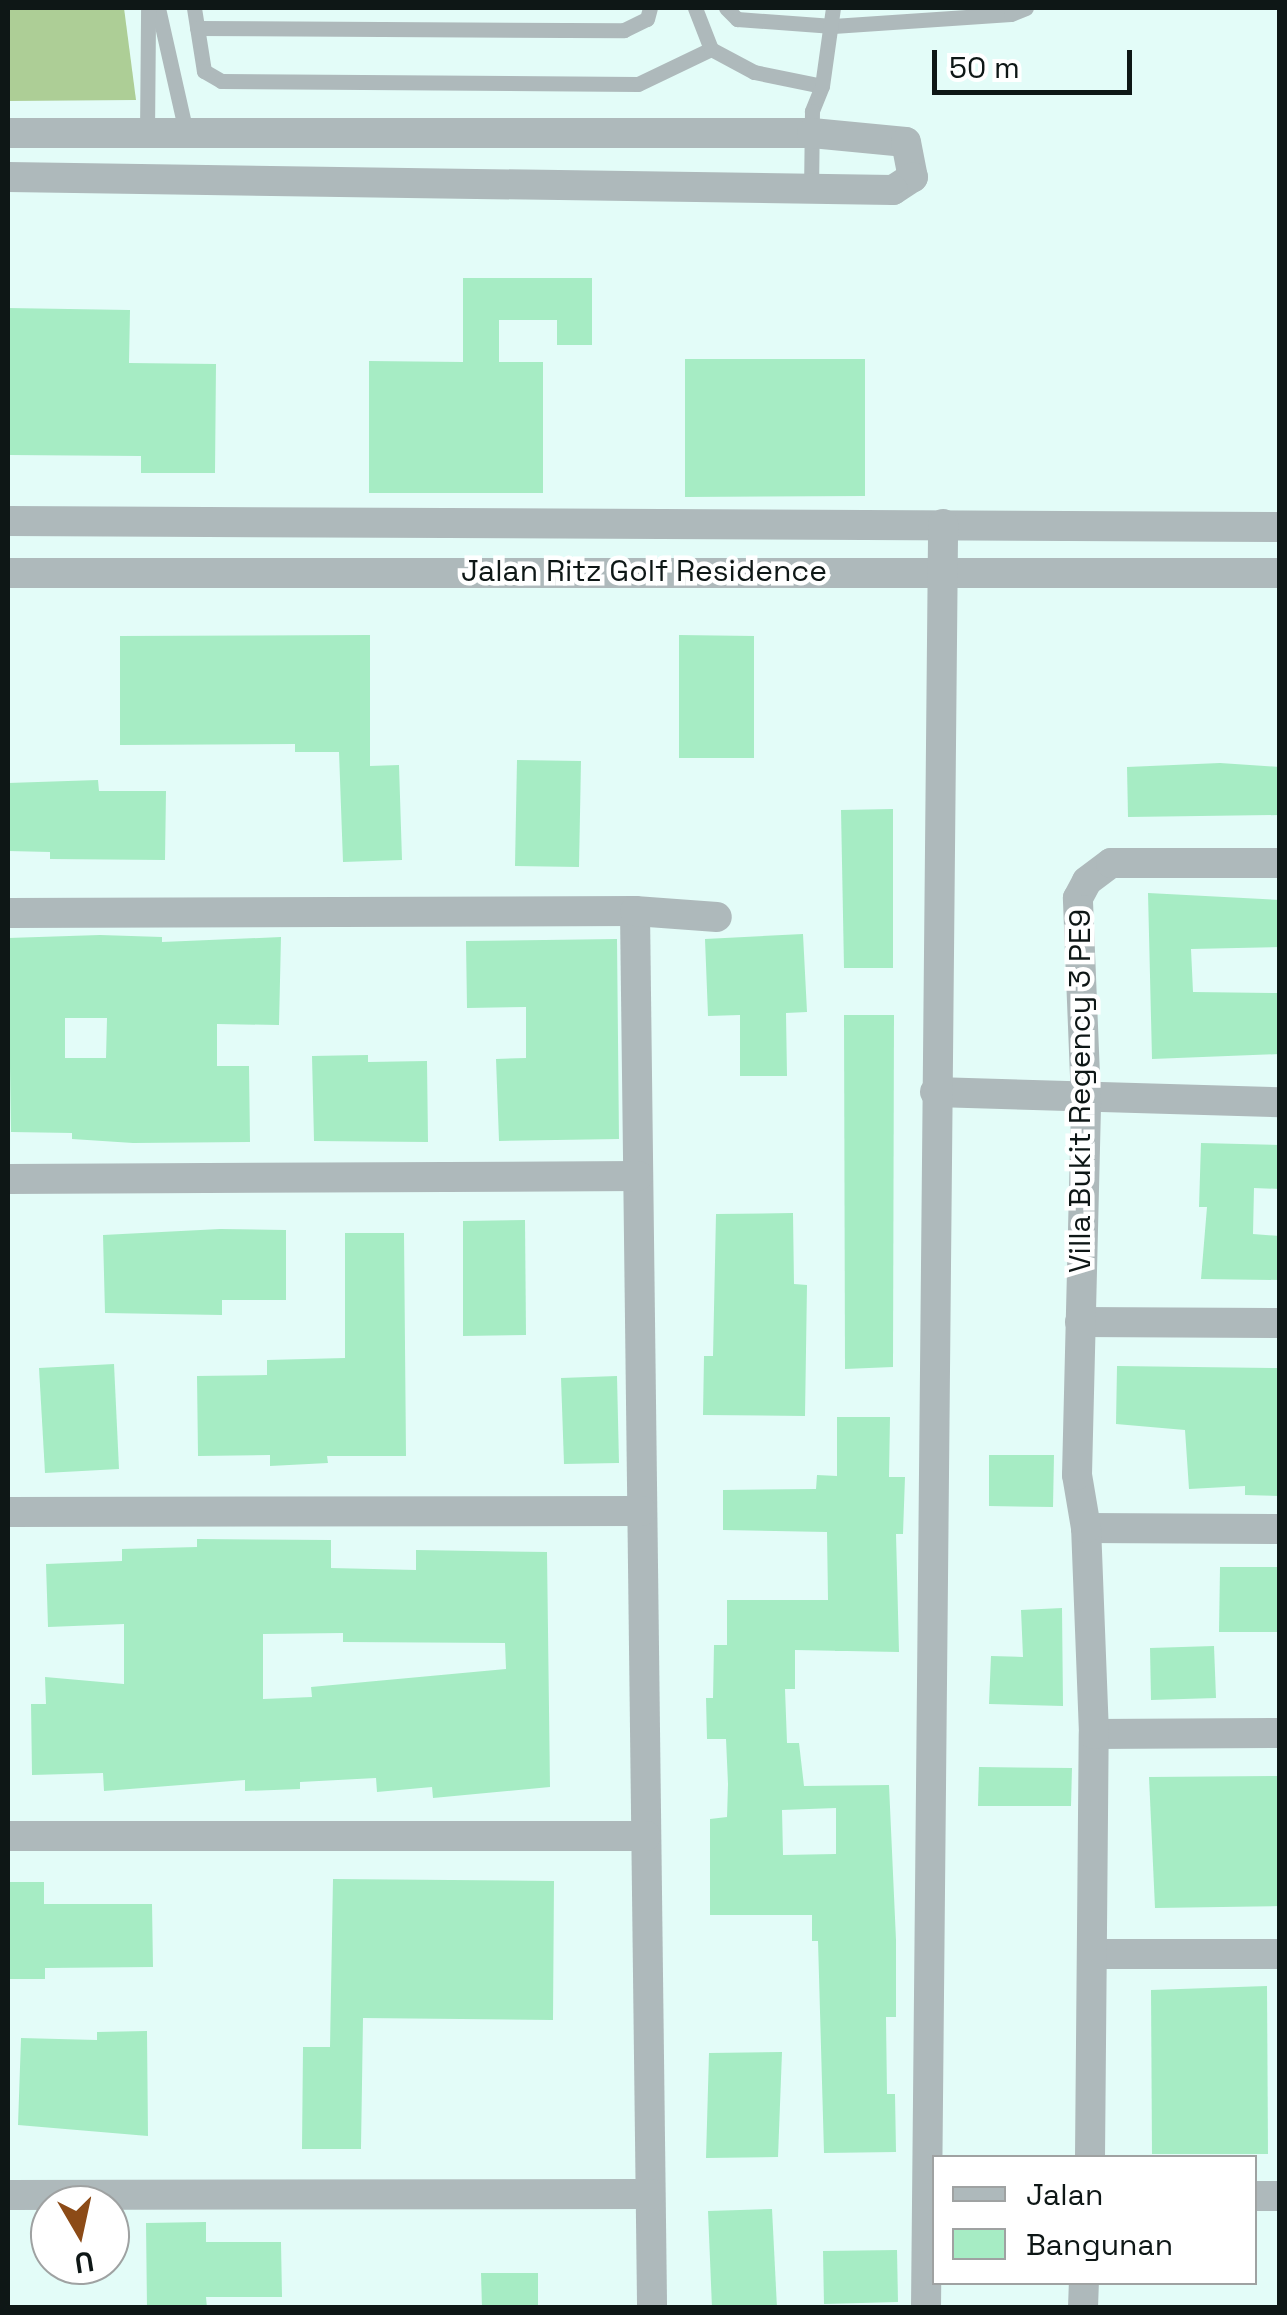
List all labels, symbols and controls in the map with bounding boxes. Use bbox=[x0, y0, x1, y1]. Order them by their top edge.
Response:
scale bar bbox=[937, 30, 1137, 92]
text: 50 m bbox=[949, 48, 1020, 87]
street label: Jalan Ritz Golf Residence bbox=[461, 553, 827, 589]
street label: Villa Bukit Regency 3 PE9 bbox=[1062, 909, 1098, 1273]
legend bbox=[932, 2155, 1257, 2285]
text: Jalan bbox=[1026, 2175, 1103, 2214]
north arrow bbox=[30, 2185, 130, 2285]
text: Bangunan bbox=[1026, 2225, 1173, 2264]
text: U bbox=[72, 2243, 97, 2282]

